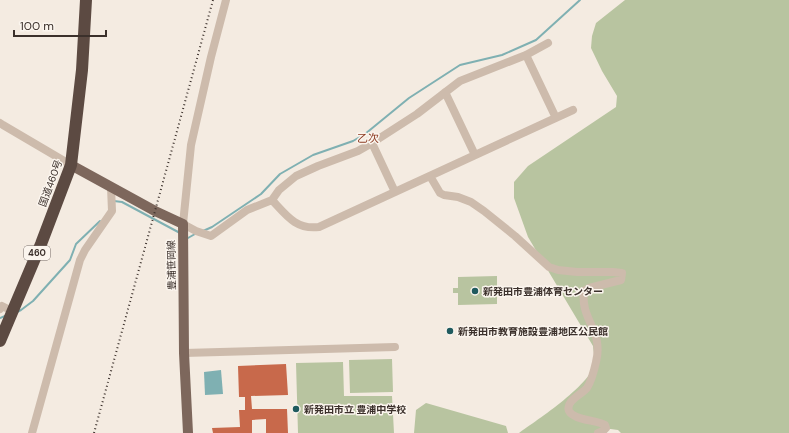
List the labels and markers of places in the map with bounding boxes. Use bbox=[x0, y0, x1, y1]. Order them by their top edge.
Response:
place label: 新発田市豊浦体育センター bbox=[483, 285, 603, 298]
marker: 新発田市豊浦体育センター bbox=[470, 286, 480, 296]
place label: 新発田市教育施設豊浦地区公民館 bbox=[458, 325, 608, 338]
marker: 新発田市教育施設豊浦地区公民館 bbox=[445, 326, 455, 336]
place label: 新発田市立 豊浦中学校 bbox=[304, 403, 406, 416]
marker: 新発田市立 豊浦中学校 bbox=[291, 404, 301, 414]

